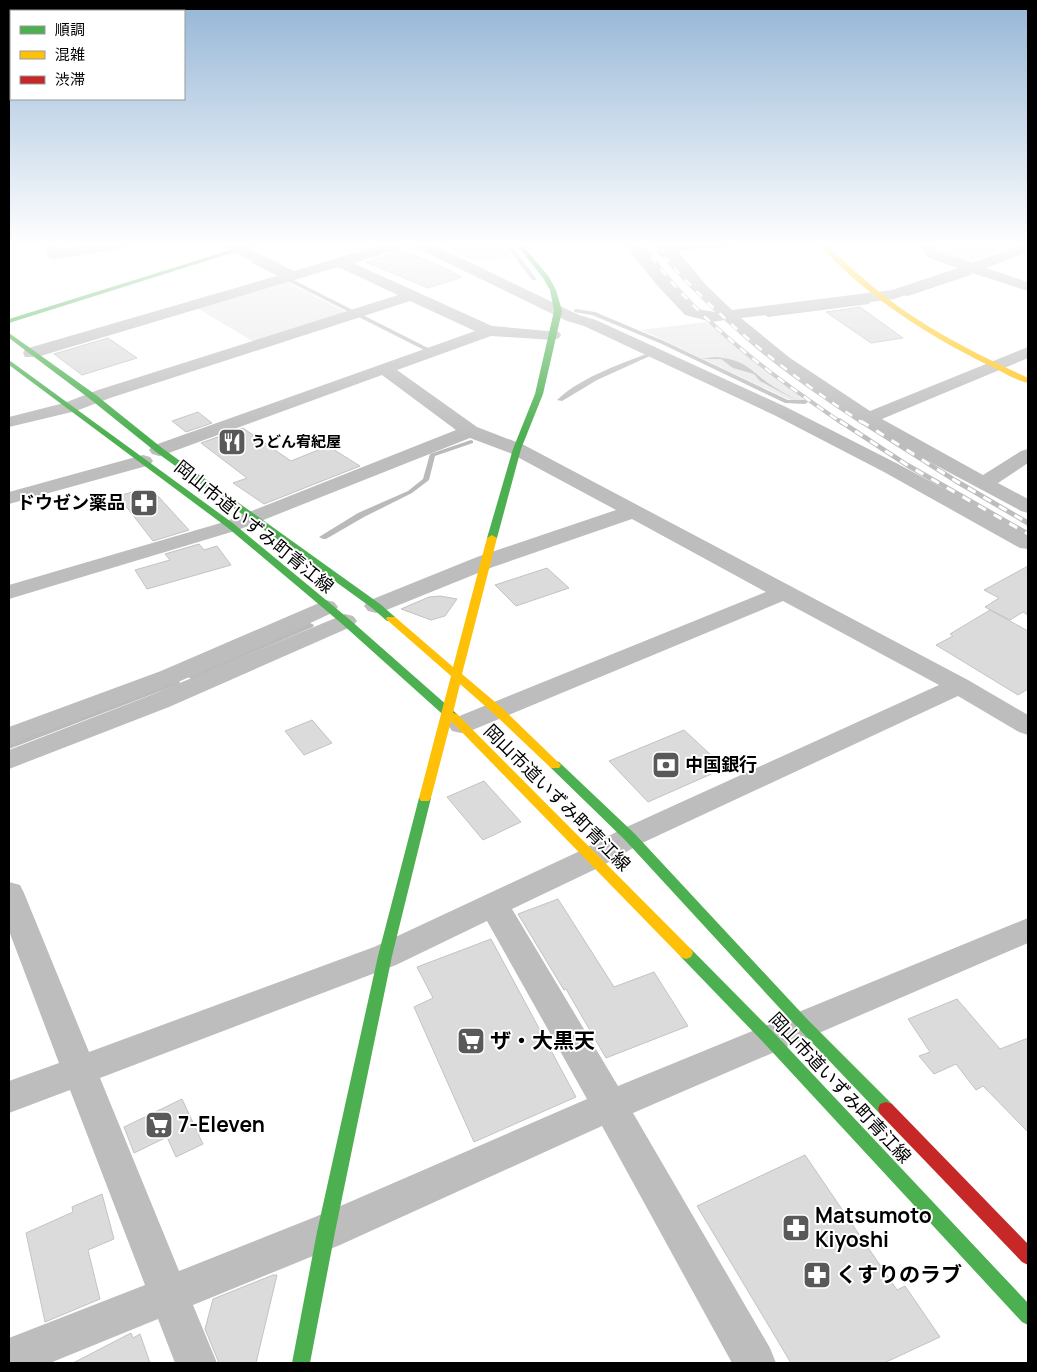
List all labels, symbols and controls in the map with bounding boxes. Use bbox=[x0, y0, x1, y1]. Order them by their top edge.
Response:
legend bbox=[10, 10, 185, 100]
text: 順調 bbox=[55, 19, 85, 40]
text: 混雑 bbox=[55, 44, 85, 65]
text: 渋滞 bbox=[55, 69, 85, 90]
restaurant icon: うどん宥紀屋 bbox=[217, 427, 247, 457]
place label: うどん宥紀屋 bbox=[251, 431, 341, 452]
street label: 岡山市道いずみ町青江線 bbox=[170, 455, 339, 598]
pharmacy icon: ドウゼン薬品 bbox=[129, 488, 159, 518]
place label: ドウゼン薬品 bbox=[17, 490, 125, 514]
street label: 岡山市道いずみ町青江線 bbox=[479, 719, 636, 876]
bank icon: 中国銀行 bbox=[651, 750, 681, 780]
place label: 中国銀行 bbox=[685, 752, 757, 776]
street label: 岡山市道いずみ町青江線 bbox=[764, 1007, 917, 1168]
supermarket icon: ザ・大黒天 bbox=[456, 1026, 486, 1056]
place label: ザ・大黒天 bbox=[490, 1026, 595, 1054]
supermarket icon: 7-Eleven bbox=[144, 1110, 174, 1140]
place label: 7-Eleven bbox=[178, 1110, 265, 1138]
place label: Matsumoto Kiyoshi bbox=[815, 1201, 932, 1253]
pharmacy icon: Matsumoto Kiyoshi bbox=[781, 1213, 811, 1243]
pharmacy icon: くすりのラブ bbox=[802, 1260, 832, 1290]
place label: くすりのラブ bbox=[836, 1260, 962, 1288]

